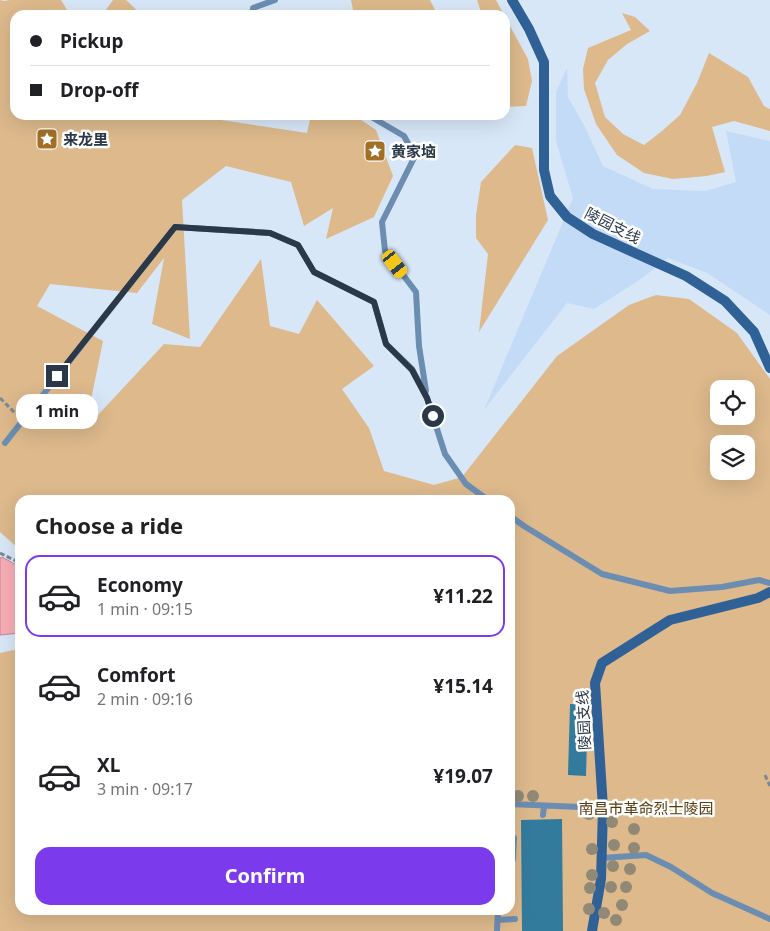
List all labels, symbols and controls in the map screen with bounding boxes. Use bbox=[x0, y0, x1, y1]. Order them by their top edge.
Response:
text: Pickup bbox=[60, 28, 123, 54]
text: Drop-off bbox=[60, 77, 139, 103]
place icon: 来龙里 bbox=[35, 127, 59, 151]
place label: 来龙里 bbox=[63, 129, 108, 149]
place icon: 黄家垴 bbox=[363, 139, 387, 163]
place label: 黄家垴 bbox=[391, 141, 436, 161]
street label: 陵园支线 bbox=[582, 202, 644, 248]
car bbox=[379, 248, 410, 280]
route end bbox=[46, 365, 68, 387]
map controls bbox=[710, 380, 755, 480]
button: locate bbox=[710, 380, 755, 425]
callout: 1 min bbox=[16, 394, 98, 428]
text: 1 min bbox=[35, 400, 79, 422]
route start bbox=[422, 405, 444, 427]
button: layers bbox=[710, 435, 755, 480]
text: Choose a ride bbox=[35, 510, 183, 540]
text: Economy bbox=[97, 572, 183, 598]
icon: car bbox=[37, 574, 82, 619]
text: ¥11.22 bbox=[433, 583, 493, 609]
text: 1 min · 09:15 bbox=[97, 598, 193, 620]
text: Comfort bbox=[97, 662, 176, 688]
icon: car bbox=[37, 664, 82, 709]
text: ¥15.14 bbox=[433, 673, 493, 699]
text: 2 min · 09:16 bbox=[97, 688, 193, 710]
street label: 陵园支线 bbox=[571, 690, 595, 750]
text: XL bbox=[97, 752, 120, 778]
icon: car bbox=[37, 754, 82, 799]
text: ¥19.07 bbox=[433, 763, 493, 789]
text: 3 min · 09:17 bbox=[97, 778, 193, 800]
park label: 南昌市革命烈士陵园 bbox=[578, 798, 714, 818]
button: Confirm bbox=[35, 847, 495, 905]

